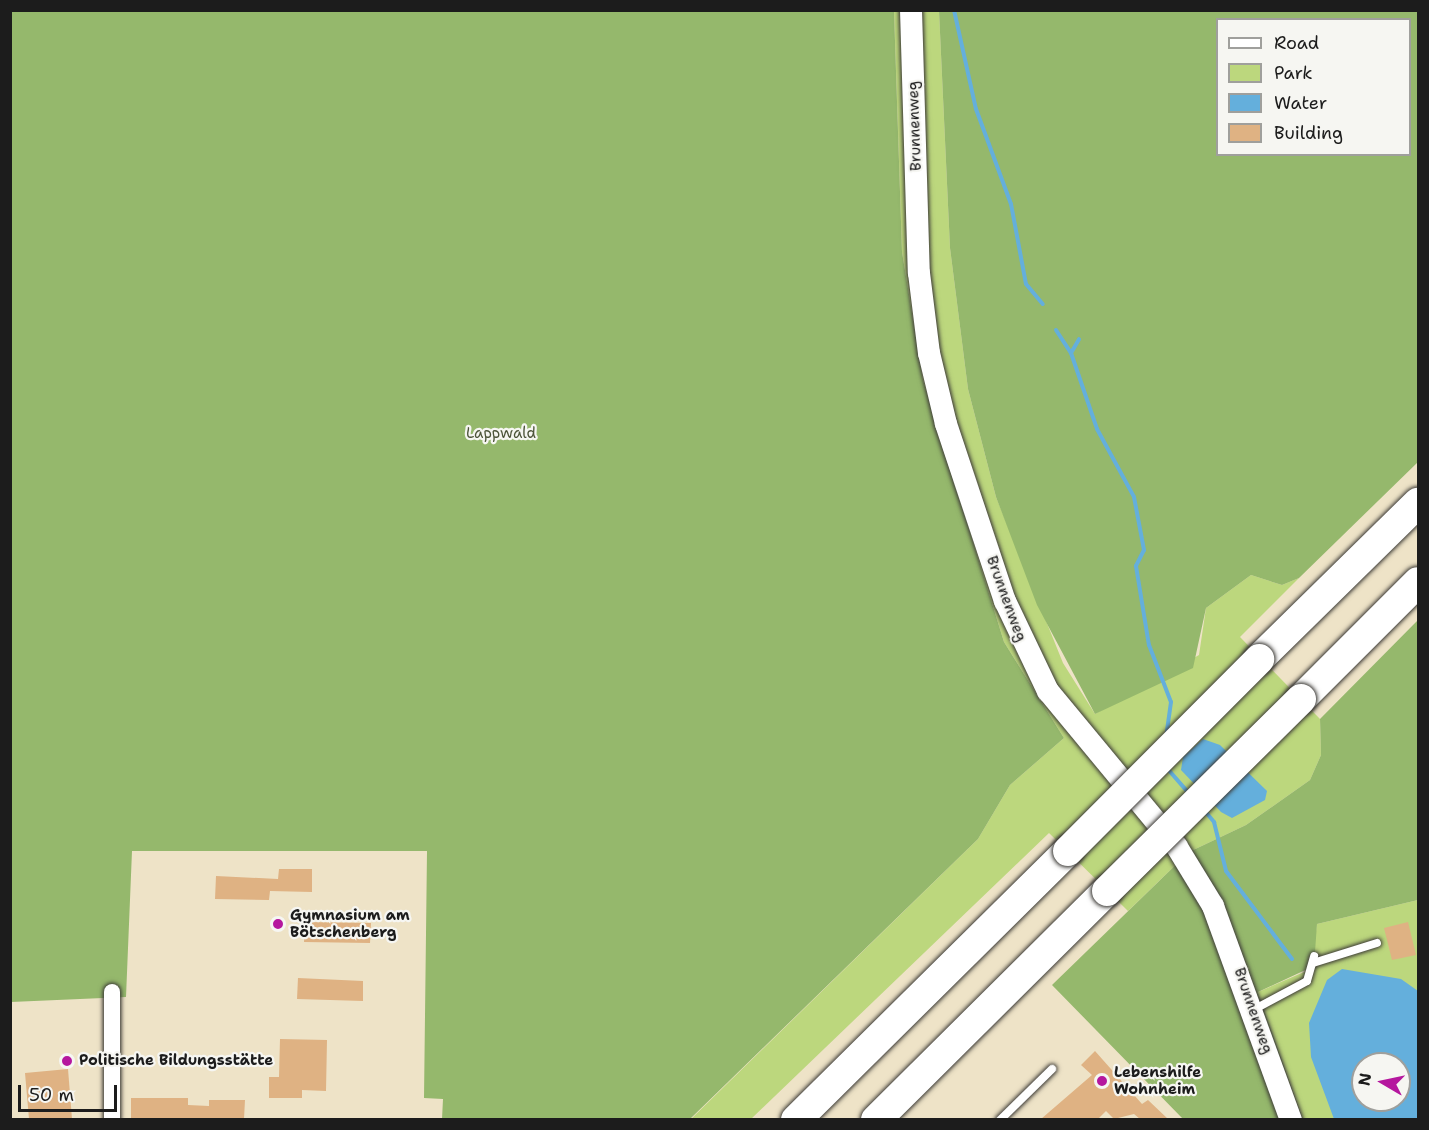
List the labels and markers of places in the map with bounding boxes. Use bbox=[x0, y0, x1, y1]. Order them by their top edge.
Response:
place label: Gymnasium am Bötschenberg bbox=[290, 906, 410, 941]
marker: Gymnasium am Bötschenberg bbox=[271, 917, 285, 931]
place label: Politische Bildungsstätte bbox=[79, 1052, 273, 1070]
marker: Politische Bildungsstätte bbox=[60, 1054, 74, 1068]
place label: Lebenshilfe Wohnheim bbox=[1114, 1063, 1201, 1098]
marker: Lebenshilfe Wohnheim bbox=[1095, 1074, 1109, 1088]

